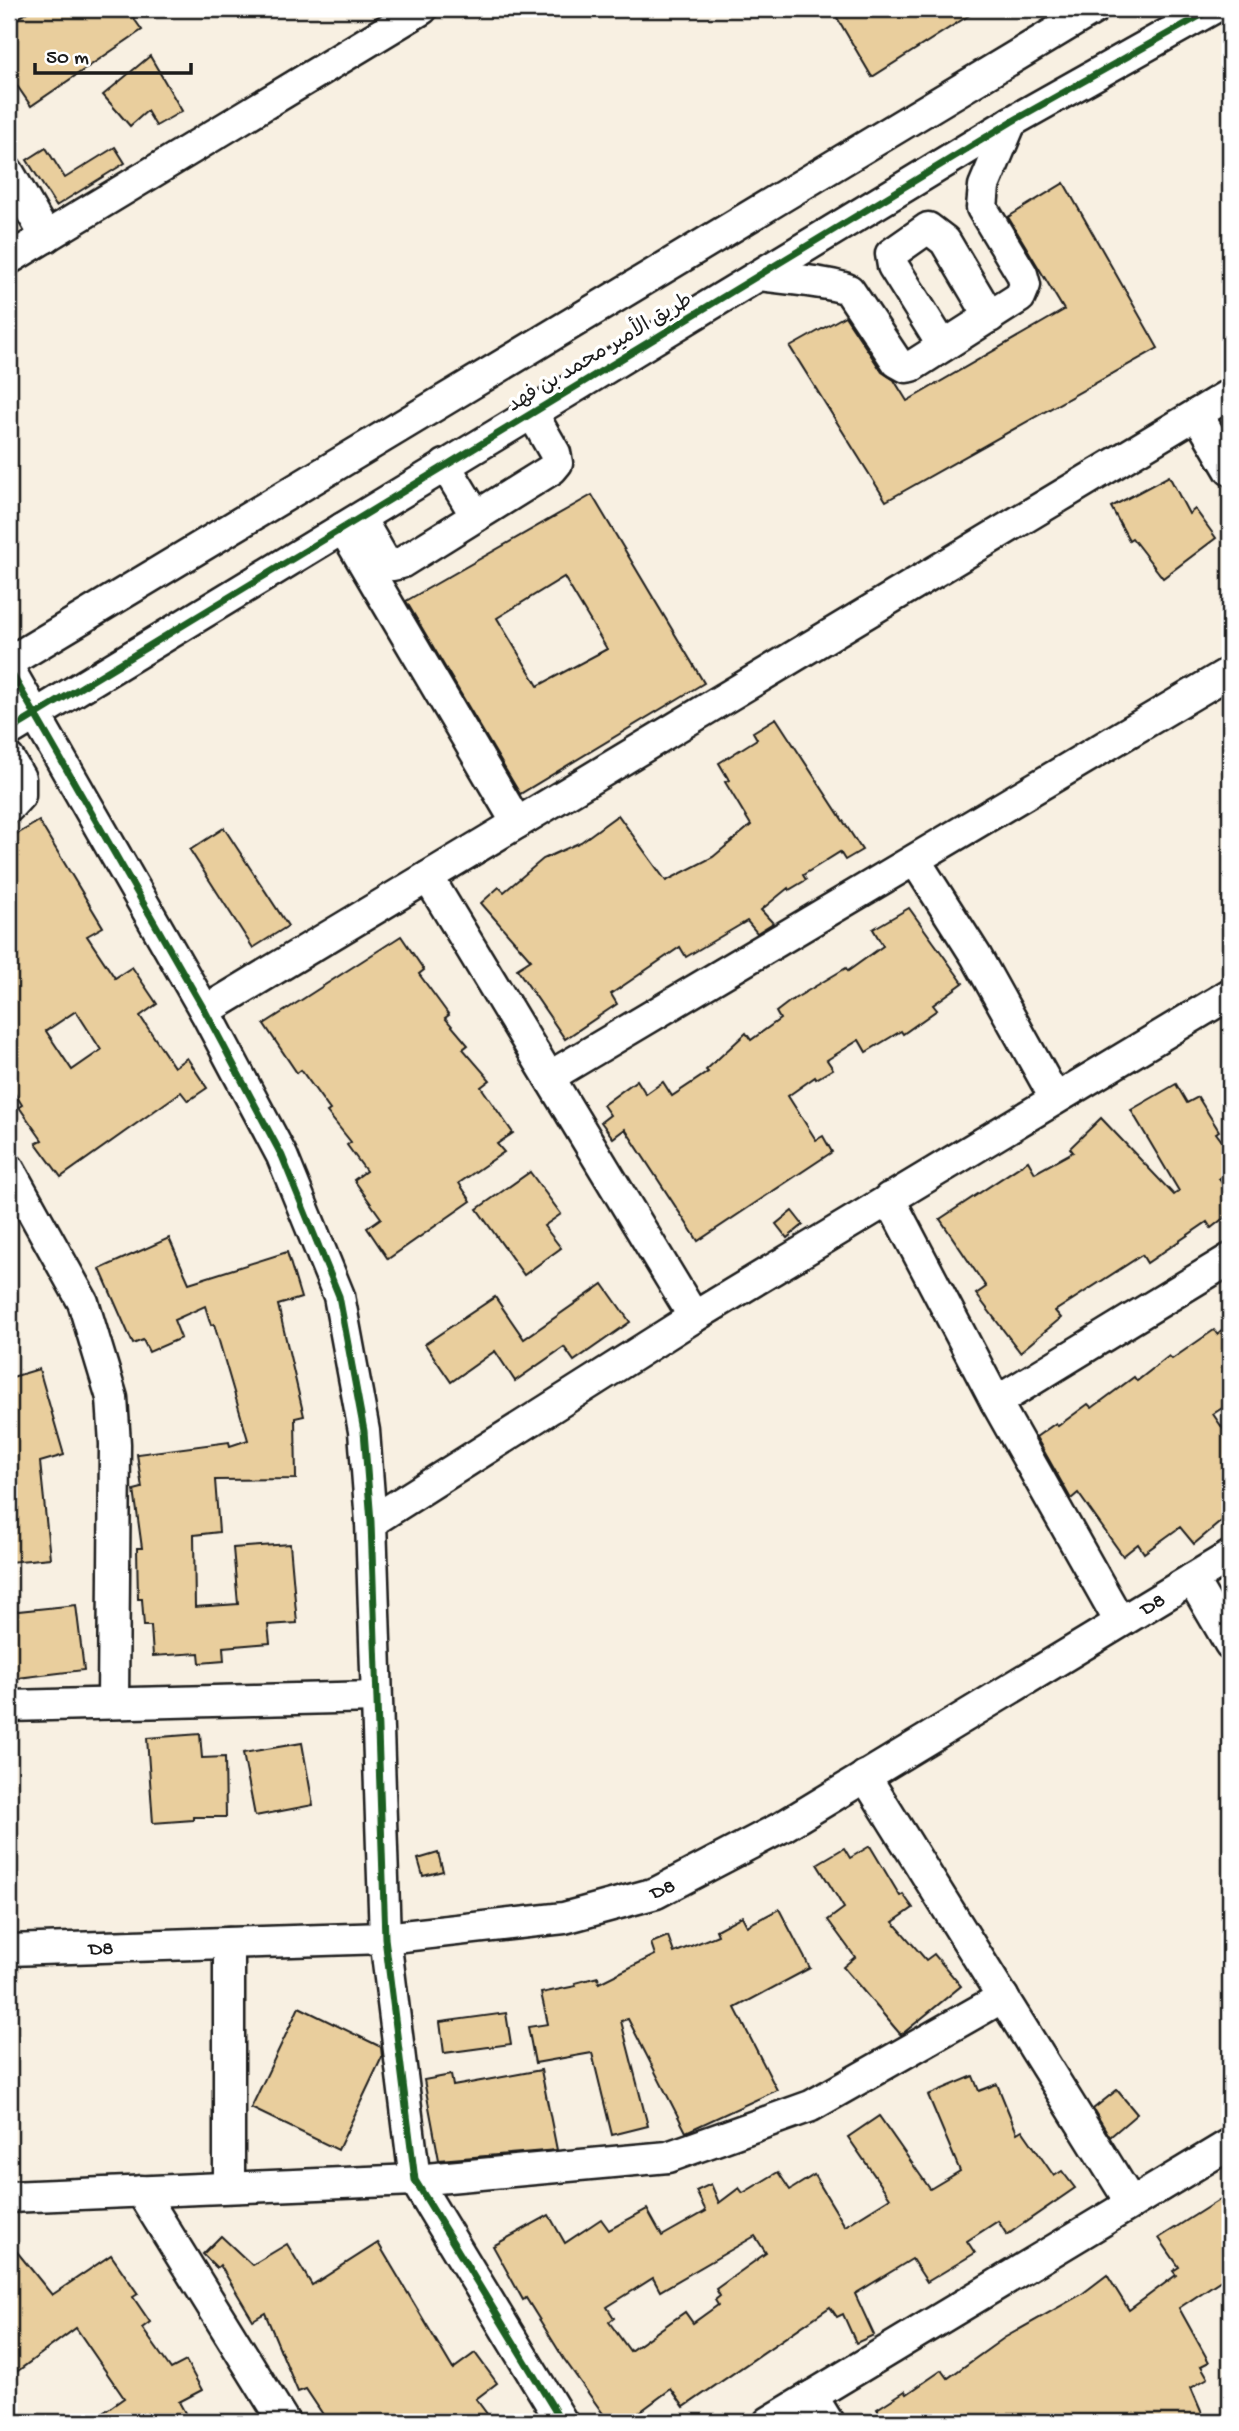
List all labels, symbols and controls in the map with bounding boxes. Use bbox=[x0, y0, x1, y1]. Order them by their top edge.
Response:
scale bar bbox=[35, 32, 191, 76]
text: 50 m bbox=[46, 47, 89, 72]
street label: طريق الأمير محمد بن فهد bbox=[501, 285, 698, 419]
street label: D8 bbox=[1135, 1589, 1171, 1624]
street label: D8 bbox=[645, 1875, 680, 1908]
street label: D8 bbox=[86, 1938, 114, 1963]

